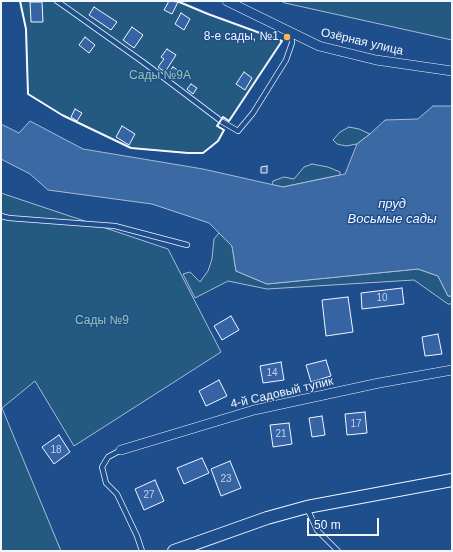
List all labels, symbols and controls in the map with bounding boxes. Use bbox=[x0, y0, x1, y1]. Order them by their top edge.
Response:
street label: Озёрная улица bbox=[319, 26, 405, 58]
place label: 8-е сады, №1 bbox=[204, 30, 279, 44]
marker: 8-е сады, №1 bbox=[282, 32, 292, 42]
park label: Сады №9А bbox=[129, 69, 191, 83]
water label: пруд Восьмые сады bbox=[347, 196, 437, 227]
house number: 10 bbox=[376, 292, 388, 304]
park label: Сады №9 bbox=[75, 314, 129, 328]
house number: 14 bbox=[266, 367, 278, 379]
street label: 4-й Садовый тупик bbox=[229, 374, 335, 412]
house number: 17 bbox=[350, 418, 362, 430]
house number: 21 bbox=[275, 428, 287, 440]
house number: 18 bbox=[50, 444, 62, 456]
house number: 23 bbox=[220, 473, 232, 485]
house number: 27 bbox=[143, 489, 155, 501]
scale bar bbox=[309, 510, 381, 536]
text: 50 m bbox=[314, 518, 341, 532]

